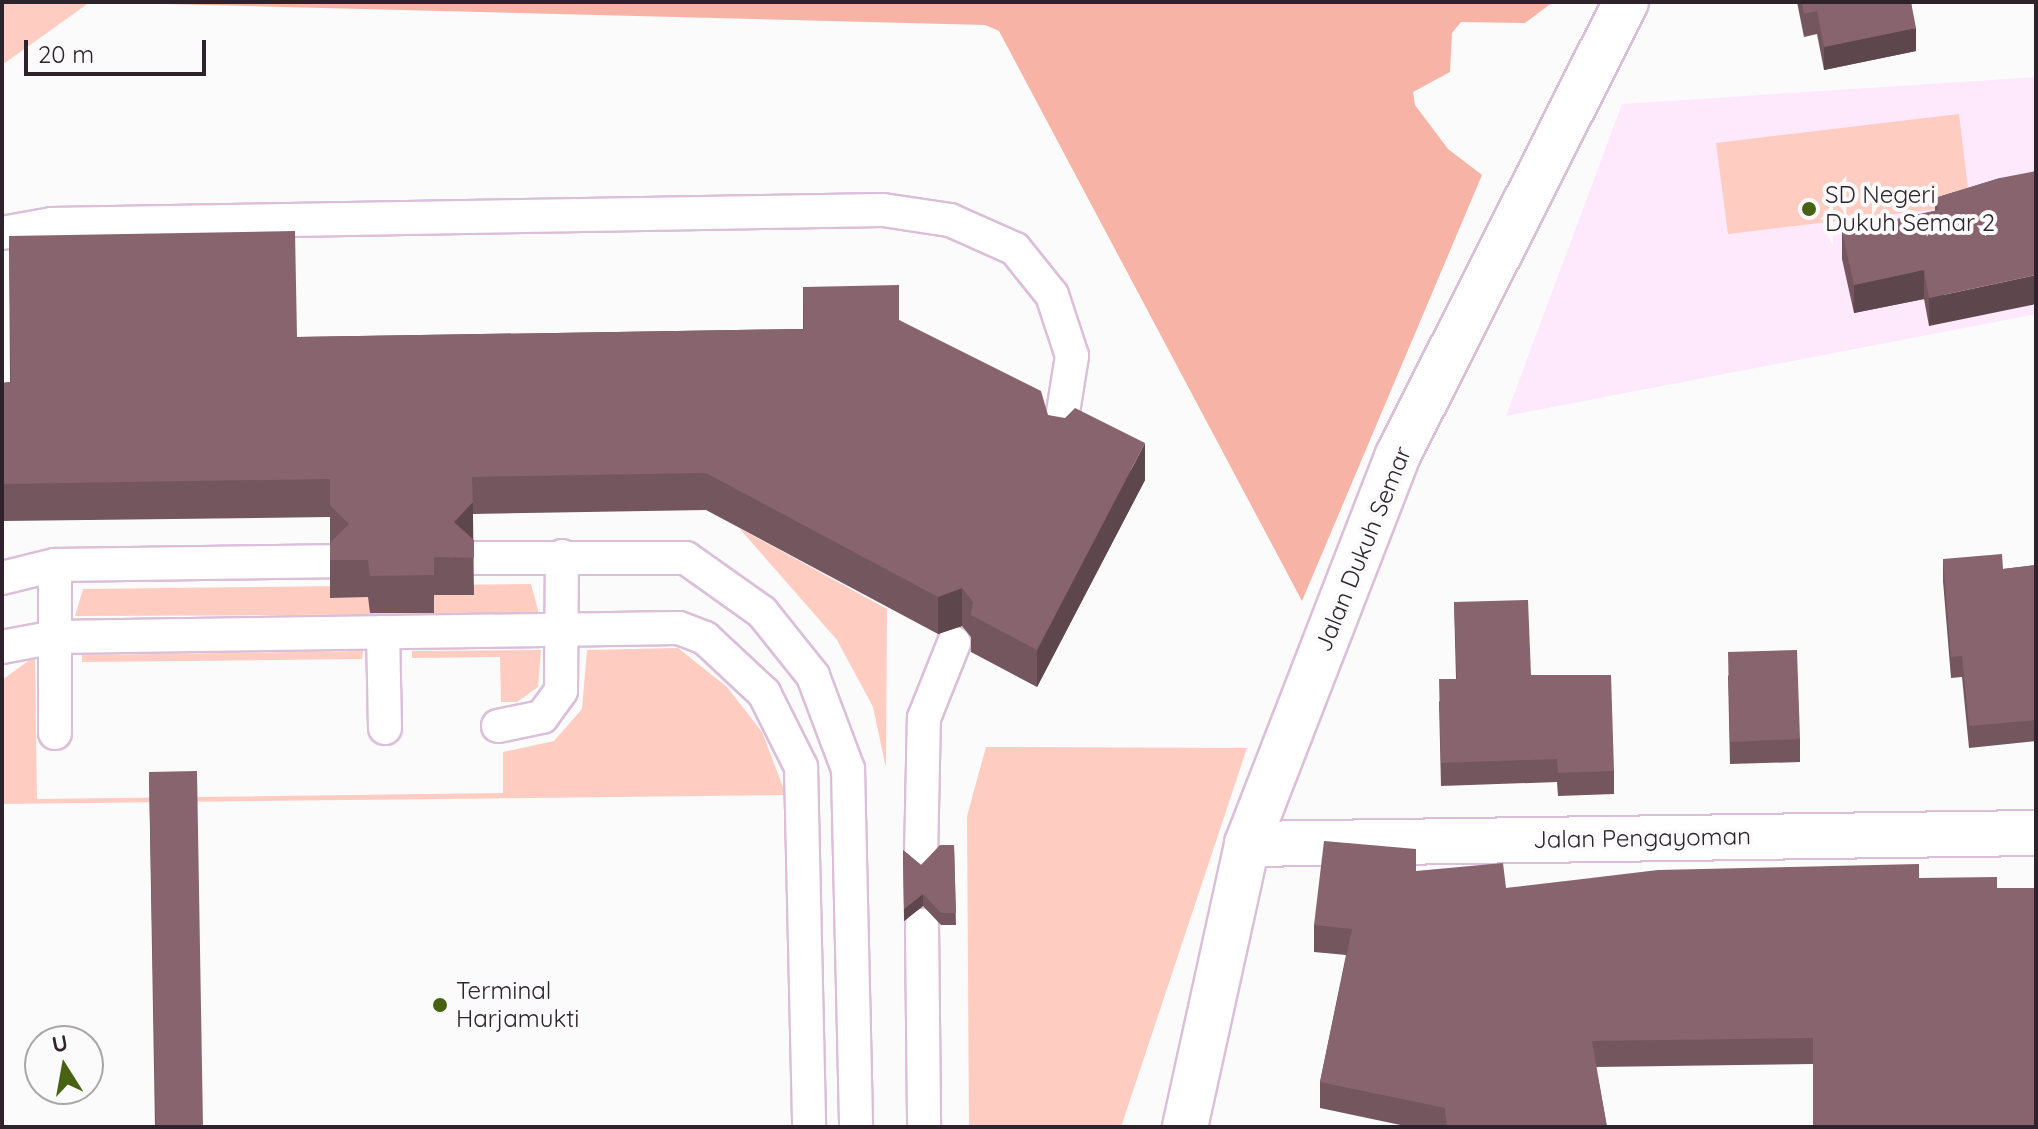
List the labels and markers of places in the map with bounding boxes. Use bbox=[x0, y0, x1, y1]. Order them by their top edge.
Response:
place label: SD Negeri Dukuh Semar 2 bbox=[1825, 181, 1995, 237]
marker: SD Negeri Dukuh Semar 2 bbox=[1800, 200, 1818, 218]
place label: Terminal Harjamukti bbox=[456, 977, 580, 1033]
marker: Terminal Harjamukti bbox=[431, 996, 449, 1014]

